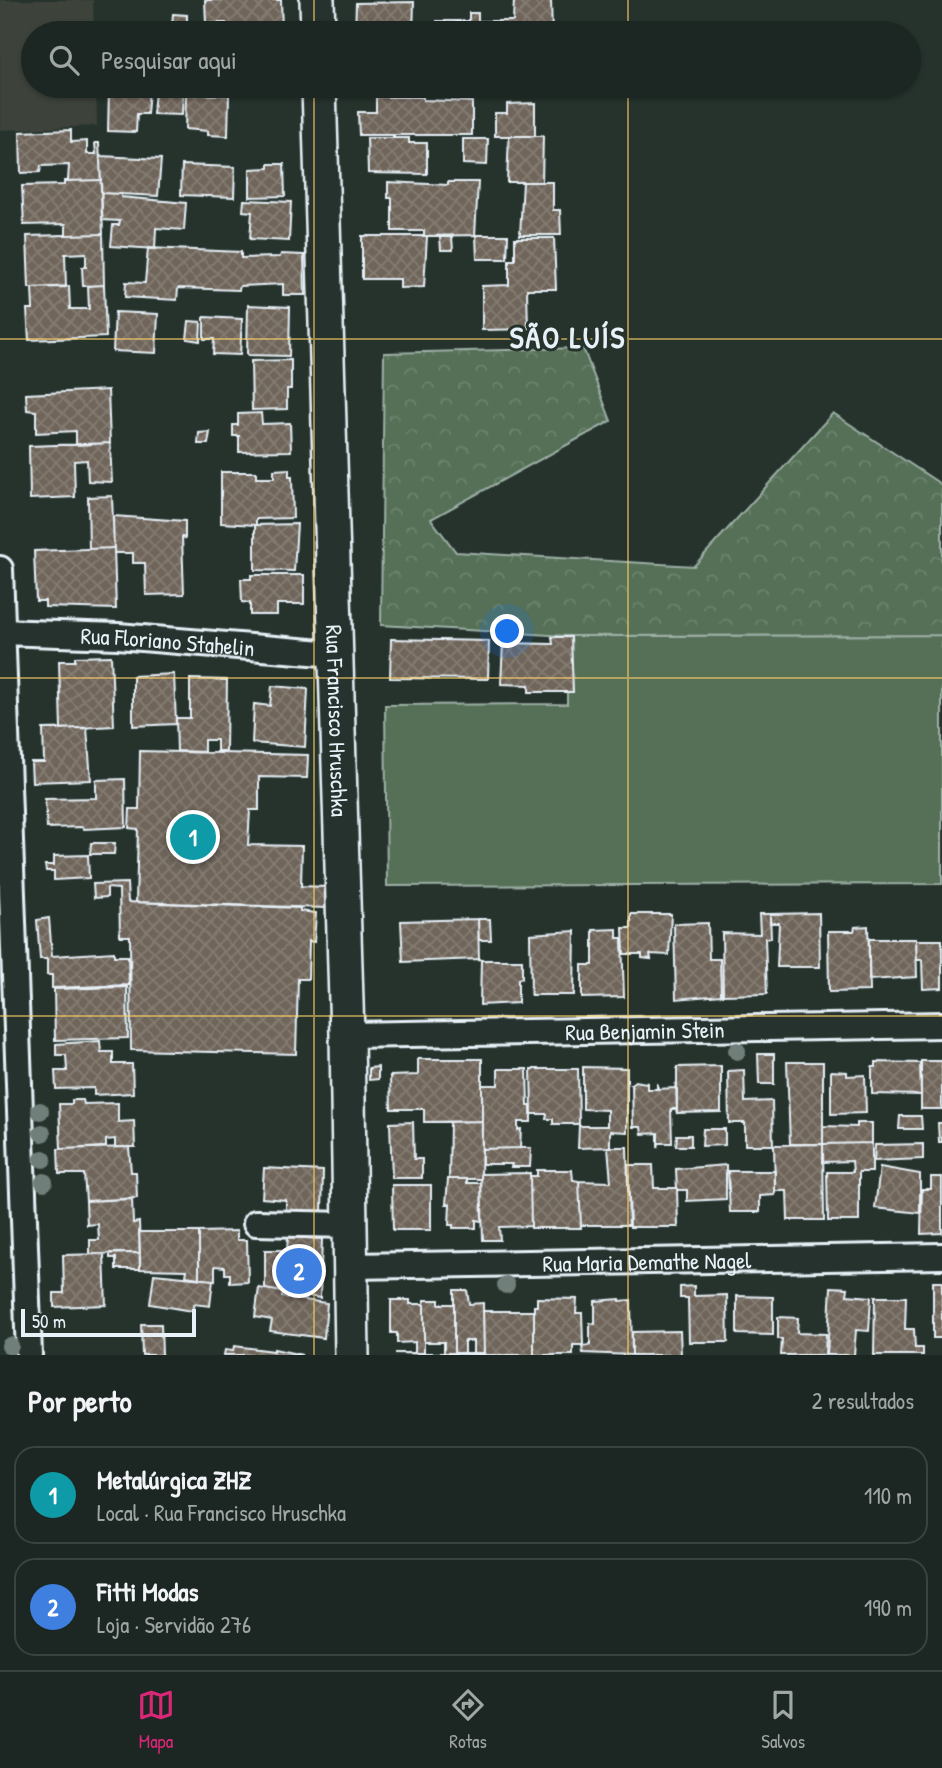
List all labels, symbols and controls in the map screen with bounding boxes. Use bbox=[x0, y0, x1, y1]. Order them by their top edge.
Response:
search box bbox=[21, 21, 921, 98]
icon: search bbox=[45, 41, 83, 79]
text: Pesquisar aqui bbox=[101, 42, 237, 77]
district label: SÃO LUÍS bbox=[510, 317, 626, 357]
your location bbox=[490, 614, 524, 648]
street label: Rua Floriano Stahelin bbox=[80, 619, 256, 663]
street label: Rua Francisco Hruschka bbox=[319, 624, 356, 817]
pin: 1 bbox=[170, 811, 216, 863]
street label: Rua Benjamin Stein bbox=[565, 1013, 725, 1047]
street label: Rua Maria Demathe Nagel bbox=[542, 1244, 752, 1278]
pin: 2 bbox=[276, 1245, 322, 1297]
scale bar bbox=[21, 1306, 196, 1338]
text: 50 m bbox=[32, 1308, 66, 1334]
text: Por perto bbox=[28, 1381, 132, 1421]
text: 2 resultados bbox=[812, 1385, 914, 1416]
text: Metalúrgica ZHZ bbox=[97, 1462, 251, 1497]
text: 1 bbox=[49, 1480, 57, 1511]
text: 110 m bbox=[864, 1480, 912, 1511]
text: Local · Rua Francisco Hruschka bbox=[97, 1497, 346, 1528]
text: Fitti Modas bbox=[97, 1574, 199, 1609]
text: 2 bbox=[48, 1592, 58, 1623]
text: 190 m bbox=[864, 1592, 912, 1623]
text: Loja · Servidão 276 bbox=[97, 1609, 251, 1640]
tab: Mapa bbox=[137, 1686, 175, 1754]
tab: Rotas bbox=[449, 1686, 487, 1754]
tab: Salvos bbox=[761, 1686, 805, 1754]

